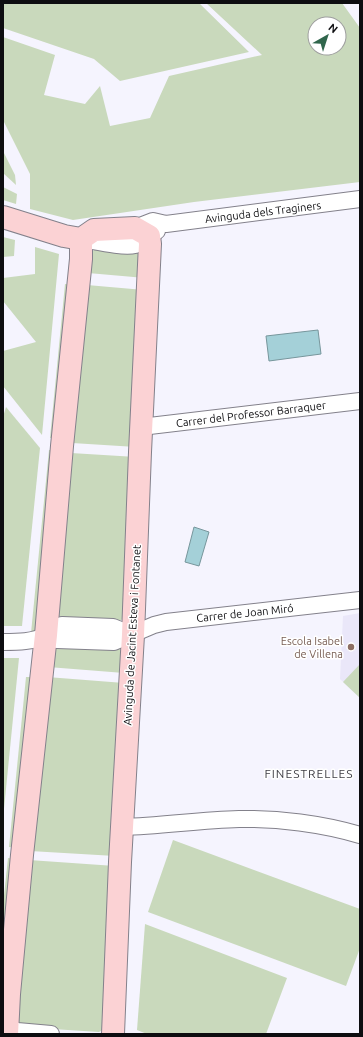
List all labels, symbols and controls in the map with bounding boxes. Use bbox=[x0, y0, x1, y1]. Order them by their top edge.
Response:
north arrow bbox=[307, 16, 347, 56]
text: N bbox=[326, 21, 340, 35]
street label: Avinguda dels Traginers bbox=[204, 199, 322, 225]
street label: Carrer del Professor Barraquer bbox=[175, 399, 328, 429]
street label: Avinguda de Jacint Esteva i Fontanet bbox=[121, 544, 143, 726]
street label: Carrer de Joan Miró bbox=[196, 602, 294, 624]
place label: Escola Isabel de Villena bbox=[281, 635, 343, 660]
marker: Escola Isabel de Villena bbox=[346, 642, 356, 652]
district label: FINESTRELLES bbox=[264, 767, 354, 780]

